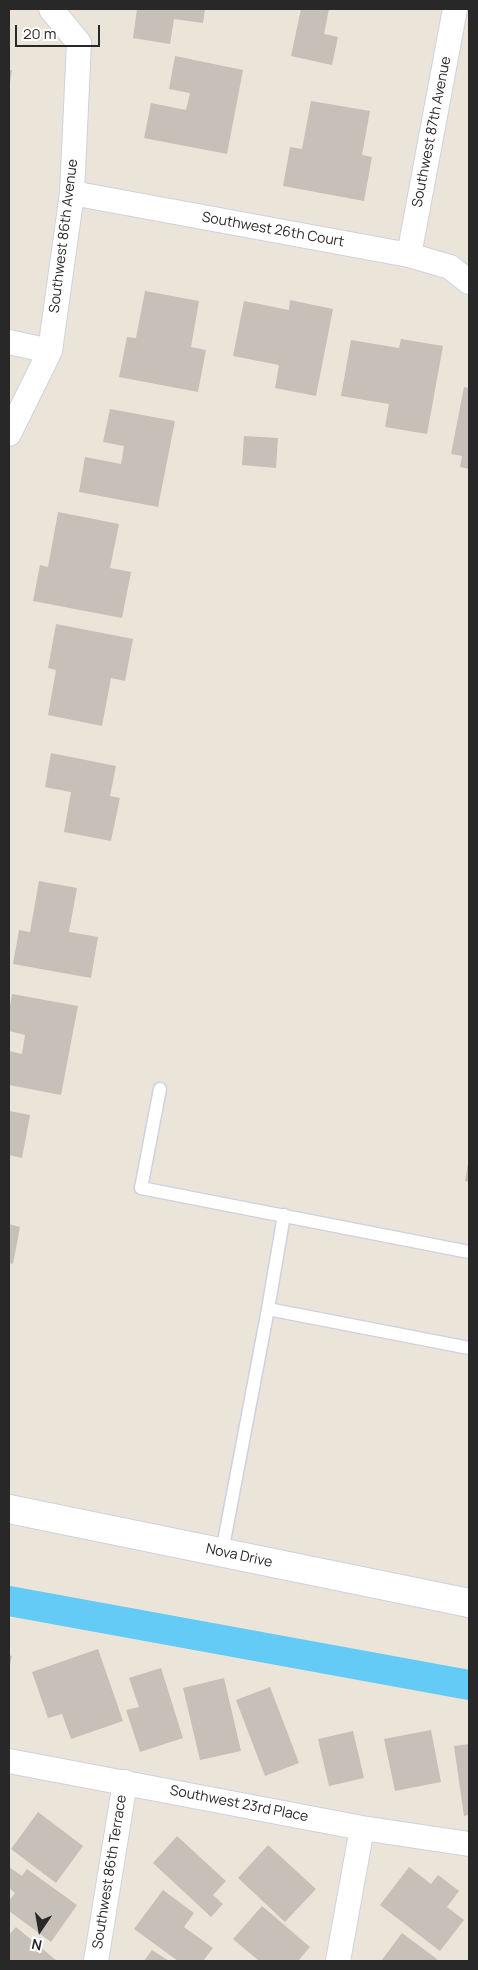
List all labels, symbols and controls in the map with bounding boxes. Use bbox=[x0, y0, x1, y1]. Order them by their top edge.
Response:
scale bar bbox=[18, 15, 102, 47]
text: 20 m bbox=[23, 23, 56, 44]
street label: Southwest 87th Avenue bbox=[409, 55, 455, 209]
street label: Southwest 86th Avenue bbox=[46, 158, 82, 314]
street label: Southwest 26th Court bbox=[201, 209, 345, 251]
street label: Nova Drive bbox=[204, 1541, 274, 1571]
street label: Southwest 23rd Place bbox=[168, 1782, 310, 1826]
street label: Southwest 86th Terrace bbox=[90, 1794, 130, 1950]
north arrow bbox=[15, 1905, 65, 1955]
text: N bbox=[30, 1935, 44, 1955]

